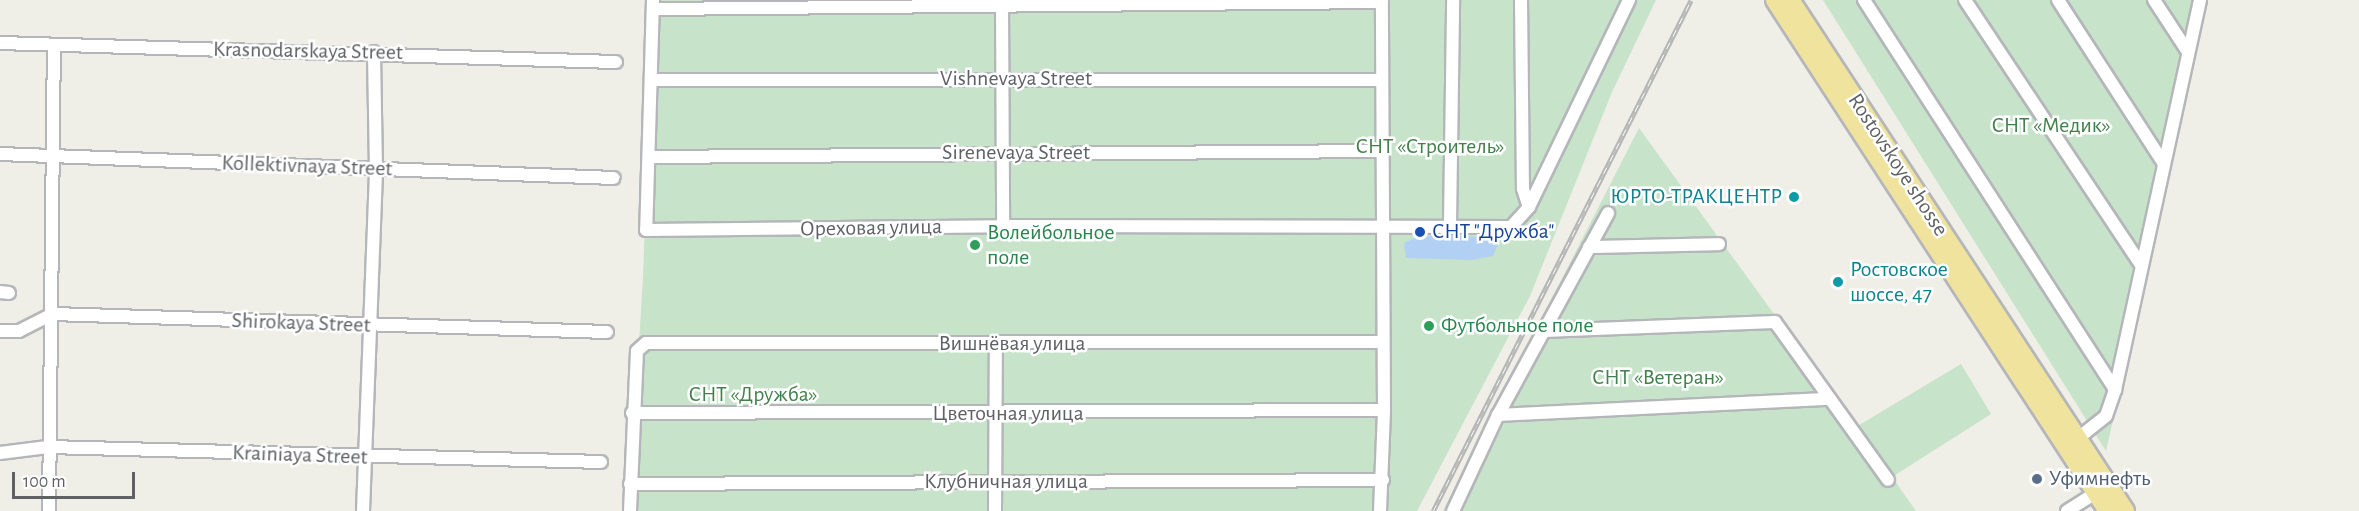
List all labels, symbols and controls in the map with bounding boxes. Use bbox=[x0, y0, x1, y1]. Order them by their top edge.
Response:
street label: Krasnodarskaya Street bbox=[213, 36, 403, 66]
street label: Vishnevaya Street bbox=[940, 66, 1092, 92]
street label: Rostovskoye shosse bbox=[1842, 89, 1954, 241]
park label: СНТ «Медик» bbox=[1991, 113, 2111, 139]
park label: СНТ «Строитель» bbox=[1355, 134, 1505, 160]
street label: Sirenevaya Street bbox=[942, 140, 1090, 166]
street label: Kollektivnaya Street bbox=[221, 150, 393, 182]
place label: ЮРТО-ТРАКЦЕНТР bbox=[1610, 184, 1782, 210]
marker: ЮРТО-ТРАКЦЕНТР bbox=[1787, 190, 1801, 204]
street label: Ореховая улица bbox=[800, 214, 942, 242]
place label: Волейбольное поле bbox=[987, 219, 1114, 270]
place label: СНТ "Дружба" bbox=[1432, 219, 1554, 245]
marker: СНТ "Дружба" bbox=[1413, 225, 1427, 239]
marker: Волейбольное поле bbox=[968, 238, 982, 252]
place label: Ростовское шоссе, 47 bbox=[1850, 256, 1948, 308]
marker: Ростовское шоссе, 47 bbox=[1831, 275, 1845, 289]
street label: Shirokaya Street bbox=[231, 307, 371, 339]
place label: Футбольное поле bbox=[1441, 313, 1594, 339]
marker: Футбольное поле bbox=[1422, 319, 1436, 333]
street label: Вишнёвая улица bbox=[938, 331, 1086, 357]
park label: СНТ «Ветеран» bbox=[1592, 365, 1724, 391]
park label: СНТ «Дружба» bbox=[689, 382, 817, 408]
street label: Цветочная улица bbox=[932, 401, 1084, 427]
street label: Krainiaya Street bbox=[232, 439, 368, 471]
scale bar bbox=[15, 460, 138, 498]
place label: Уфимнефть bbox=[2049, 466, 2150, 492]
street label: Клубничная улица bbox=[924, 469, 1088, 495]
marker: Уфимнефть bbox=[2030, 472, 2044, 486]
text: 100 m bbox=[23, 473, 66, 491]

